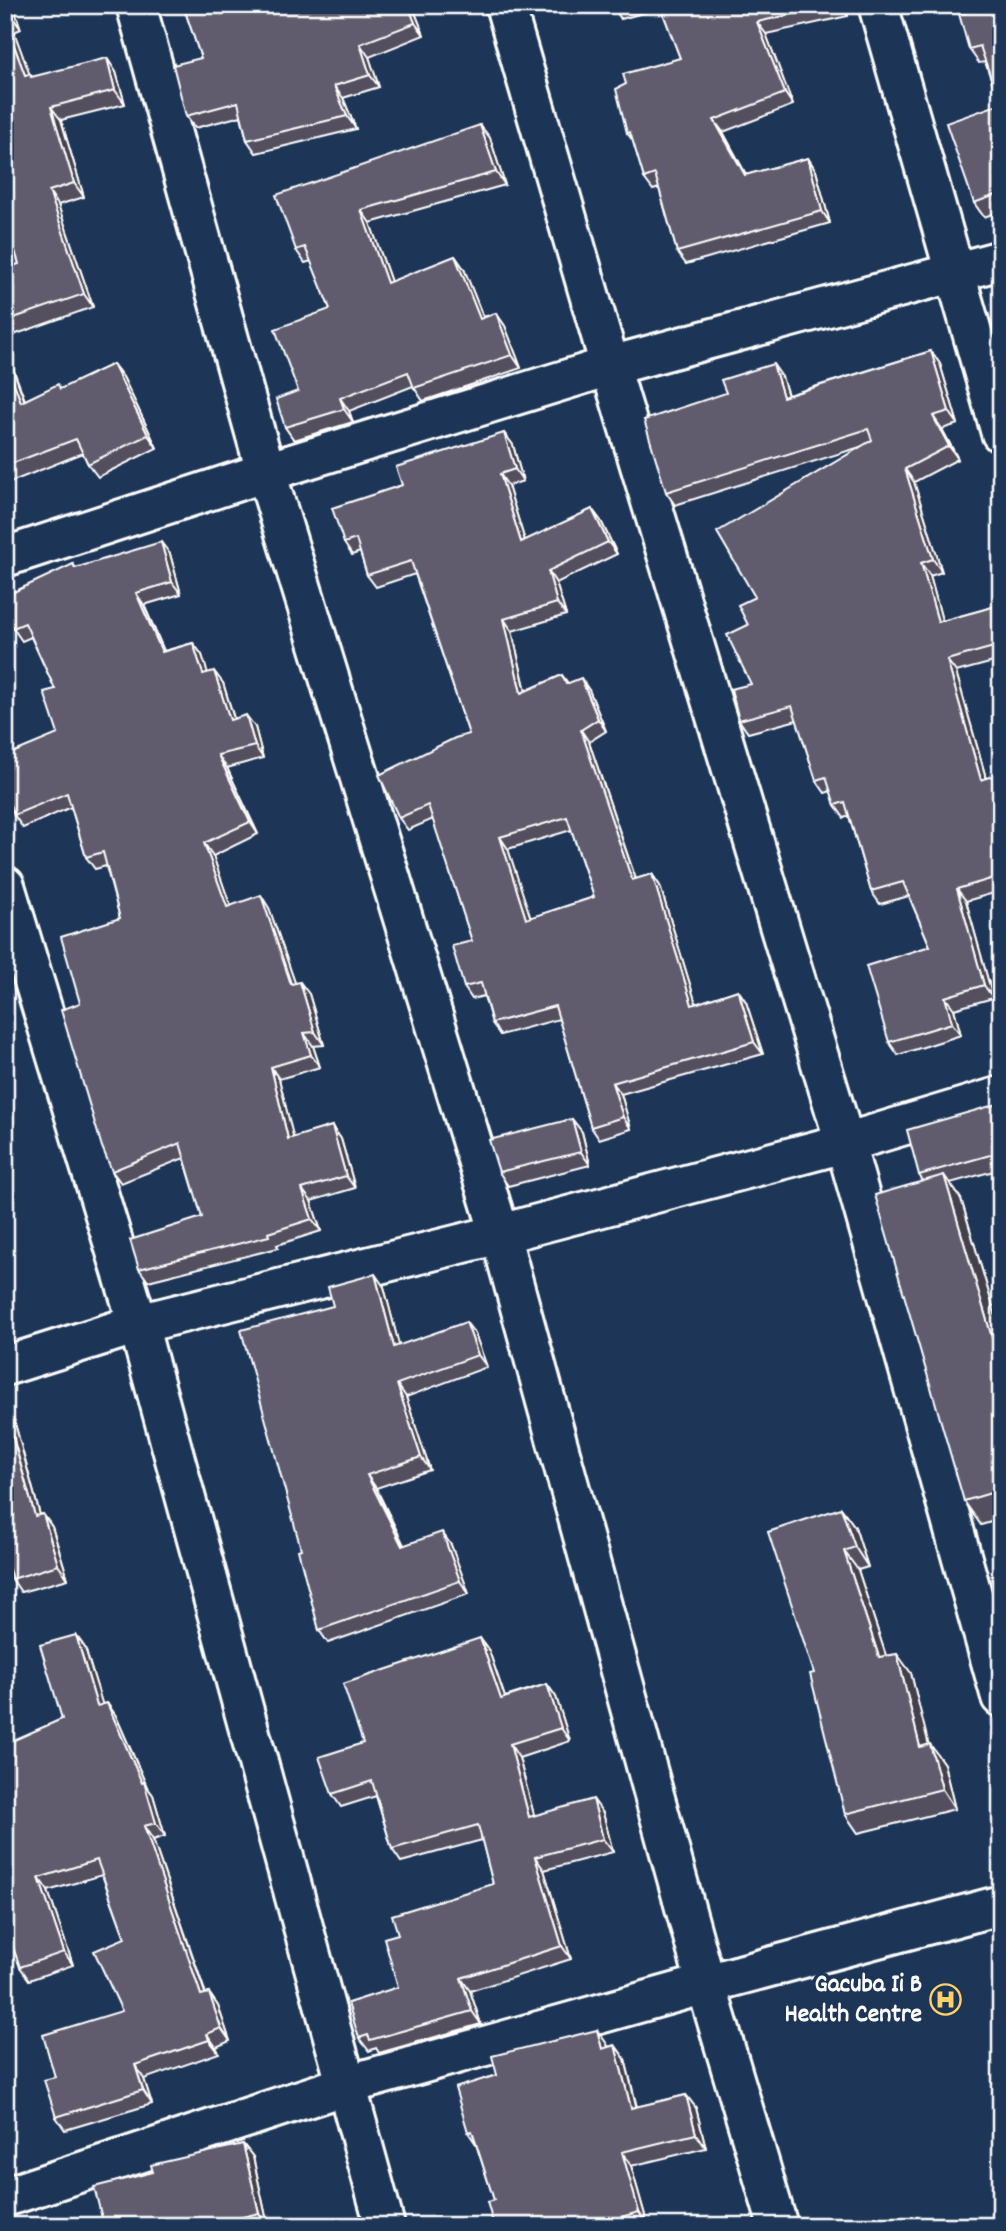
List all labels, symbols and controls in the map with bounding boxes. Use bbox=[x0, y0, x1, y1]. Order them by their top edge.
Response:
place label: Gacuba Ii B Health Centre bbox=[784, 1967, 922, 2034]
hospital icon: Gacuba Ii B Health Centre bbox=[928, 1983, 962, 2017]

